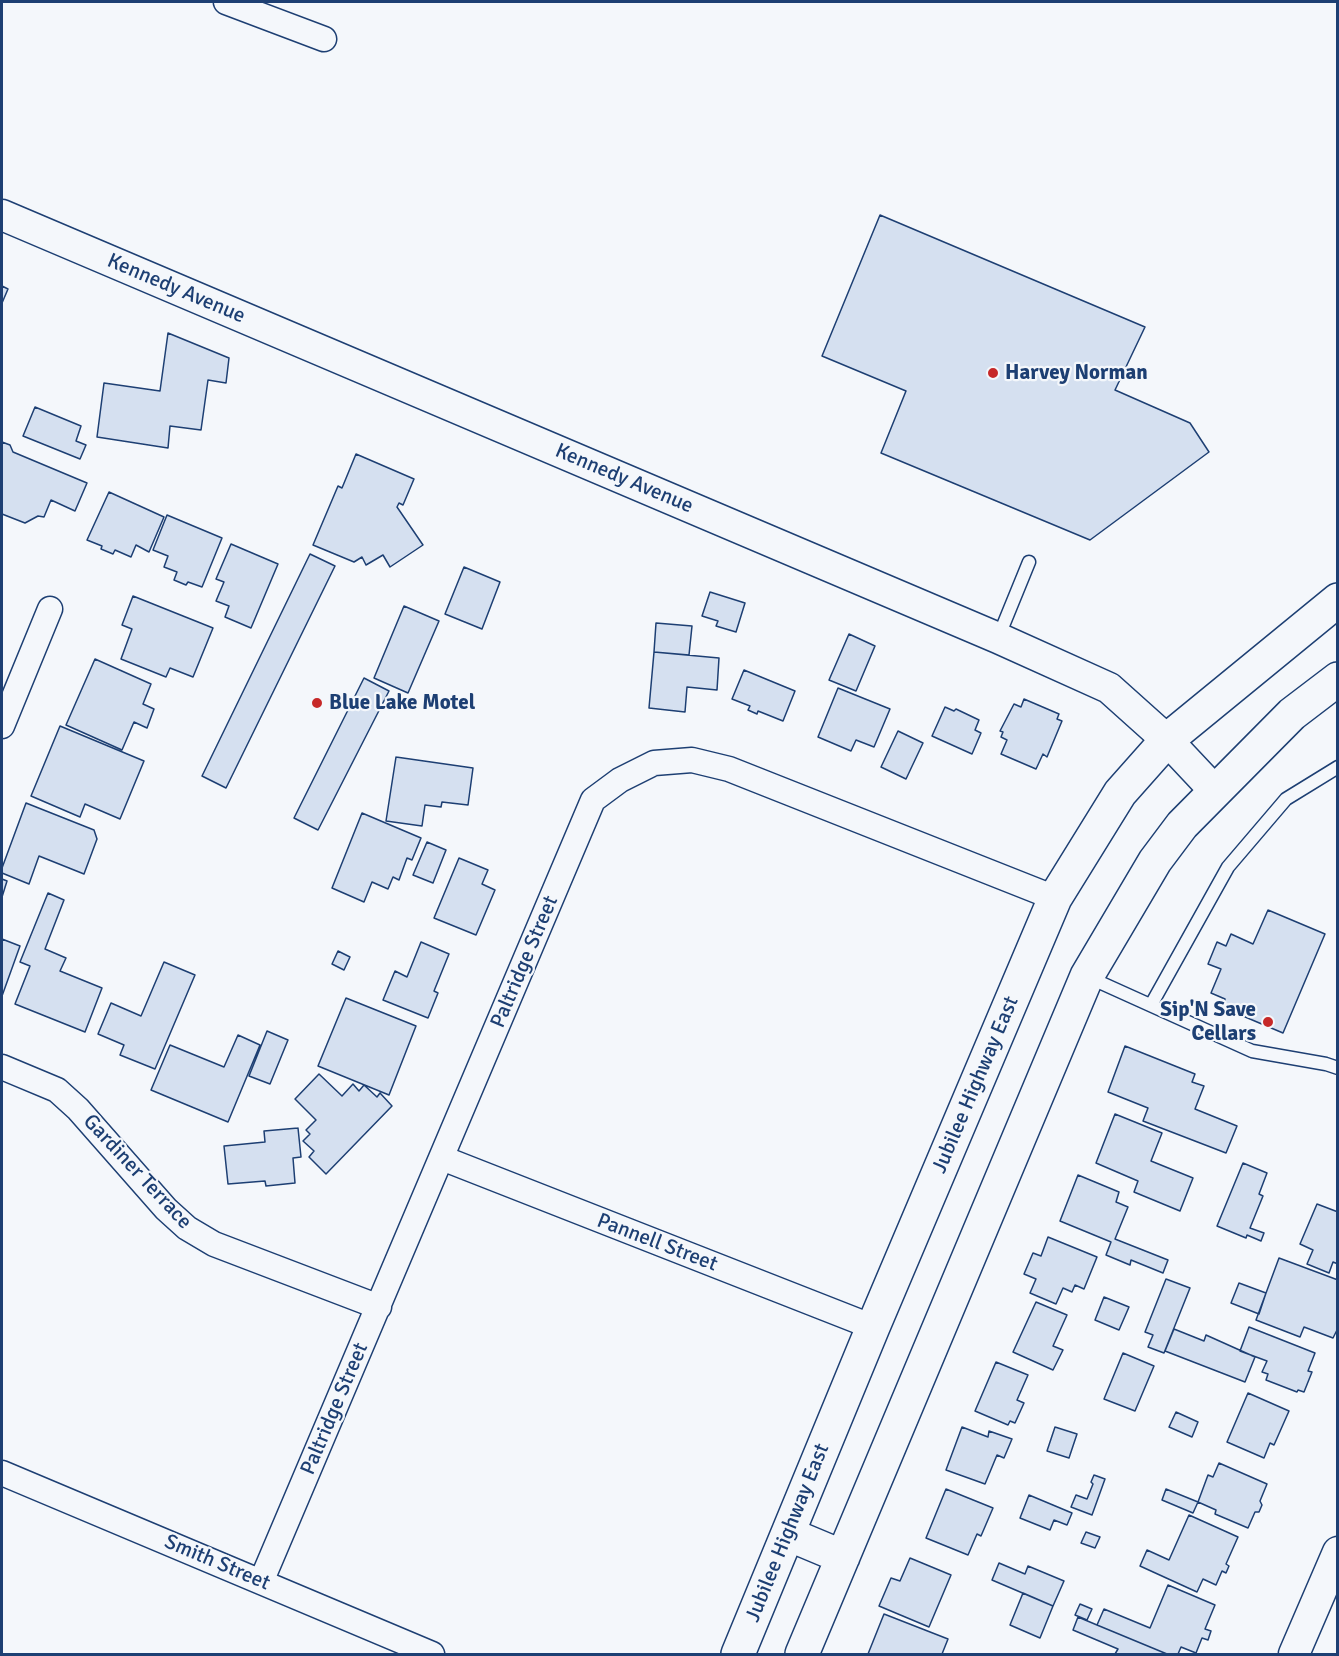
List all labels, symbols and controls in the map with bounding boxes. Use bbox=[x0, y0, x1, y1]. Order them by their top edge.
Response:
street label: Kennedy Avenue bbox=[103, 249, 249, 329]
place label: Harvey Norman bbox=[1005, 360, 1148, 386]
marker: Harvey Norman bbox=[986, 366, 1000, 380]
street label: Kennedy Avenue bbox=[551, 439, 697, 519]
place label: Blue Lake Motel bbox=[329, 690, 475, 716]
marker: Blue Lake Motel bbox=[310, 696, 324, 710]
street label: Paltridge Street bbox=[486, 892, 564, 1032]
street label: Jubilee Highway East bbox=[927, 993, 1025, 1177]
place label: Sip'N Save Cellars bbox=[1160, 997, 1256, 1047]
marker: Sip'N Save Cellars bbox=[1261, 1015, 1275, 1029]
street label: Gardiner Terrace bbox=[77, 1109, 197, 1235]
street label: Pannell Street bbox=[593, 1208, 721, 1278]
street label: Paltridge Street bbox=[296, 1339, 374, 1479]
street label: Jubilee Highway East bbox=[741, 1440, 835, 1626]
street label: Smith Street bbox=[160, 1529, 274, 1597]

